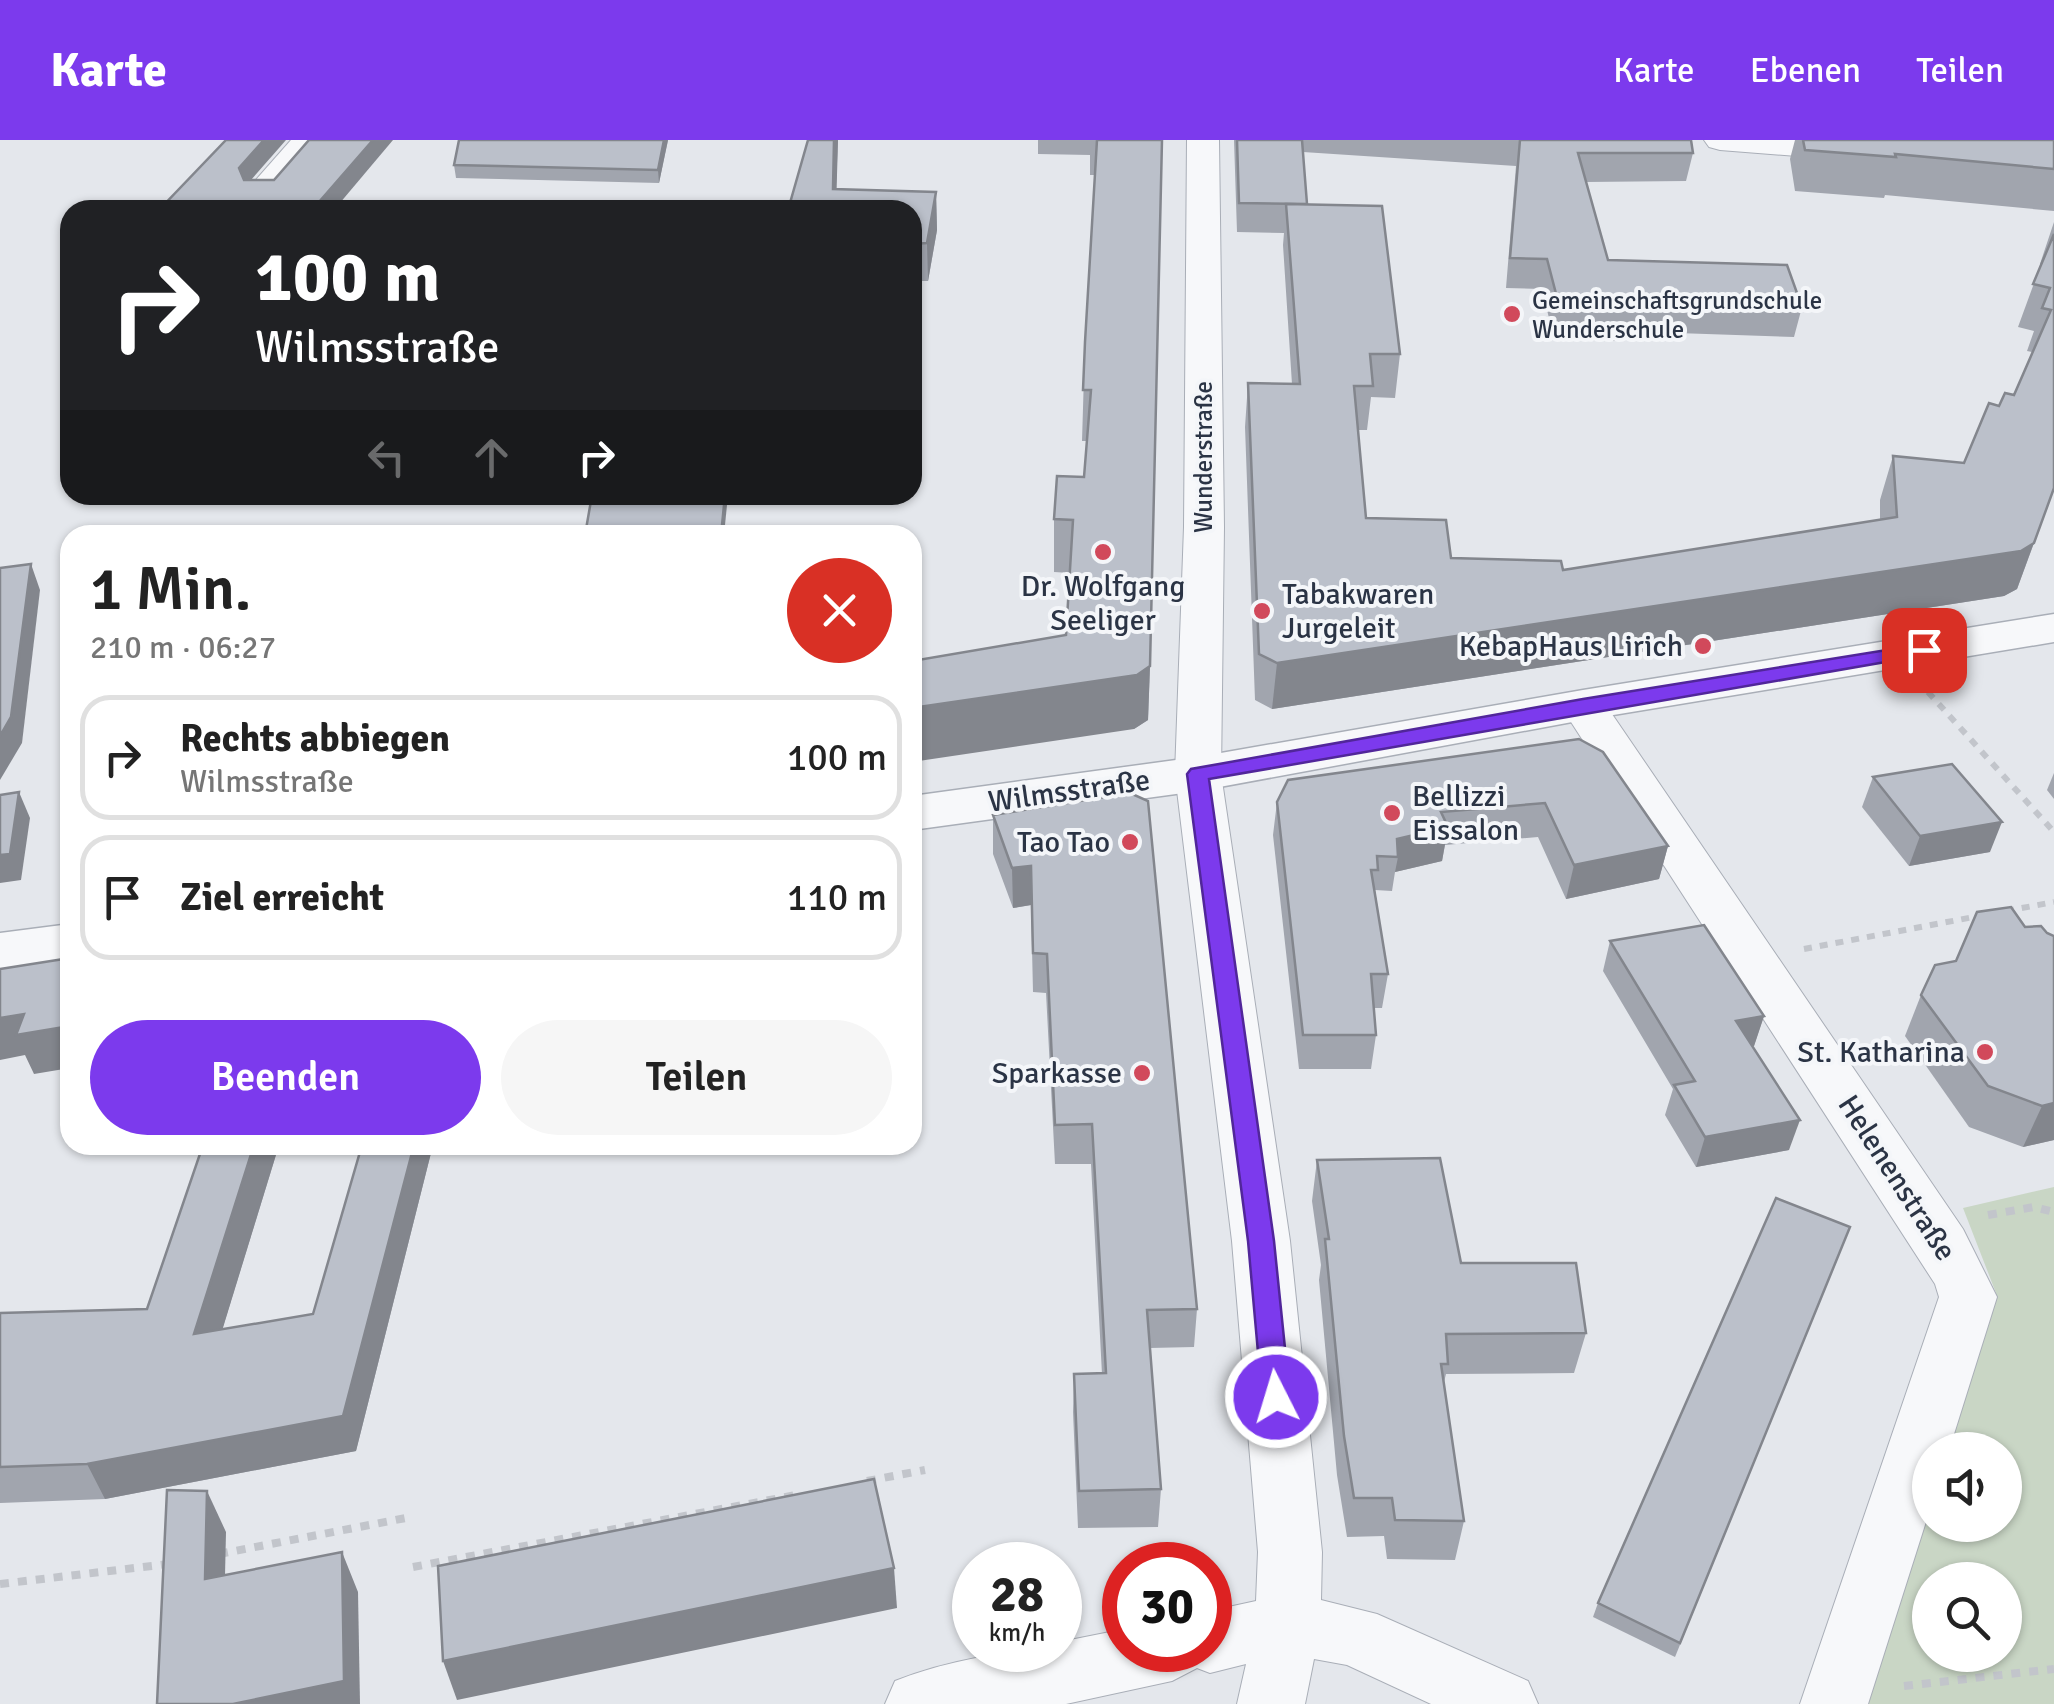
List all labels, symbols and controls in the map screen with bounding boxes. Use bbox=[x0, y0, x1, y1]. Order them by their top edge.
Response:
text: Karte bbox=[50, 41, 167, 100]
text: Karte bbox=[1613, 49, 1695, 92]
text: Ebenen bbox=[1750, 49, 1861, 92]
text: Teilen bbox=[1916, 49, 2004, 92]
text: 100 m bbox=[255, 234, 440, 320]
icon: right bbox=[90, 240, 220, 370]
place label: Gemeinschaftsgrundschule Wunderschule bbox=[1532, 285, 1822, 345]
marker: Gemeinschaftsgrundschule Wunderschule bbox=[1501, 303, 1523, 325]
text: Wilmsstraße bbox=[255, 320, 499, 375]
street label: Wunderstraße bbox=[1188, 381, 1219, 533]
icon: left bbox=[359, 430, 414, 485]
icon: ahead bbox=[464, 430, 519, 485]
icon: right bbox=[569, 430, 624, 485]
marker: Dr. Wolfgang Seeliger bbox=[1092, 541, 1114, 563]
text: 1 Min. bbox=[90, 553, 251, 627]
button: close bbox=[787, 558, 892, 663]
place label: Dr. Wolfgang Seeliger bbox=[1021, 568, 1185, 639]
place label: Tabakwaren Jurgeleit bbox=[1282, 576, 1434, 647]
marker: Tabakwaren Jurgeleit bbox=[1251, 600, 1273, 622]
pin bbox=[1882, 608, 1967, 693]
icon: arrive bbox=[1897, 623, 1952, 678]
text: 210 m · 06:27 bbox=[90, 628, 276, 667]
place label: KebapHaus Lirich bbox=[1459, 628, 1683, 665]
marker: KebapHaus Lirich bbox=[1692, 635, 1714, 657]
text: Rechts abbiegen bbox=[180, 715, 450, 762]
icon: right bbox=[95, 730, 150, 785]
text: 100 m bbox=[787, 734, 887, 781]
street label: Wilmsstraße bbox=[986, 761, 1152, 821]
text: Wilmsstraße bbox=[180, 762, 354, 801]
place label: Bellizzi Eissalon bbox=[1412, 778, 1519, 849]
marker: Bellizzi Eissalon bbox=[1381, 802, 1403, 824]
place label: Tao Tao bbox=[1017, 824, 1110, 861]
marker: Tao Tao bbox=[1119, 831, 1141, 853]
icon: arrive bbox=[95, 870, 150, 925]
text: Ziel erreicht bbox=[180, 874, 384, 921]
text: 110 m bbox=[787, 874, 887, 921]
button: Beenden bbox=[90, 1020, 481, 1135]
button: Teilen bbox=[501, 1020, 892, 1135]
place label: St. Katharina bbox=[1797, 1034, 1965, 1071]
marker: St. Katharina bbox=[1974, 1041, 1996, 1063]
place label: Sparkasse bbox=[992, 1055, 1122, 1092]
marker: Sparkasse bbox=[1131, 1062, 1153, 1084]
street label: Helenenstraße bbox=[1830, 1088, 1964, 1268]
position arrow bbox=[1224, 1345, 1328, 1449]
map controls bbox=[1912, 1432, 2022, 1672]
button: sound bbox=[1912, 1432, 2022, 1542]
speed limit sign: 30 bbox=[1102, 1542, 1232, 1672]
button: search bbox=[1912, 1562, 2022, 1672]
text: 28 bbox=[990, 1564, 1044, 1626]
text: km/h bbox=[989, 1617, 1045, 1648]

